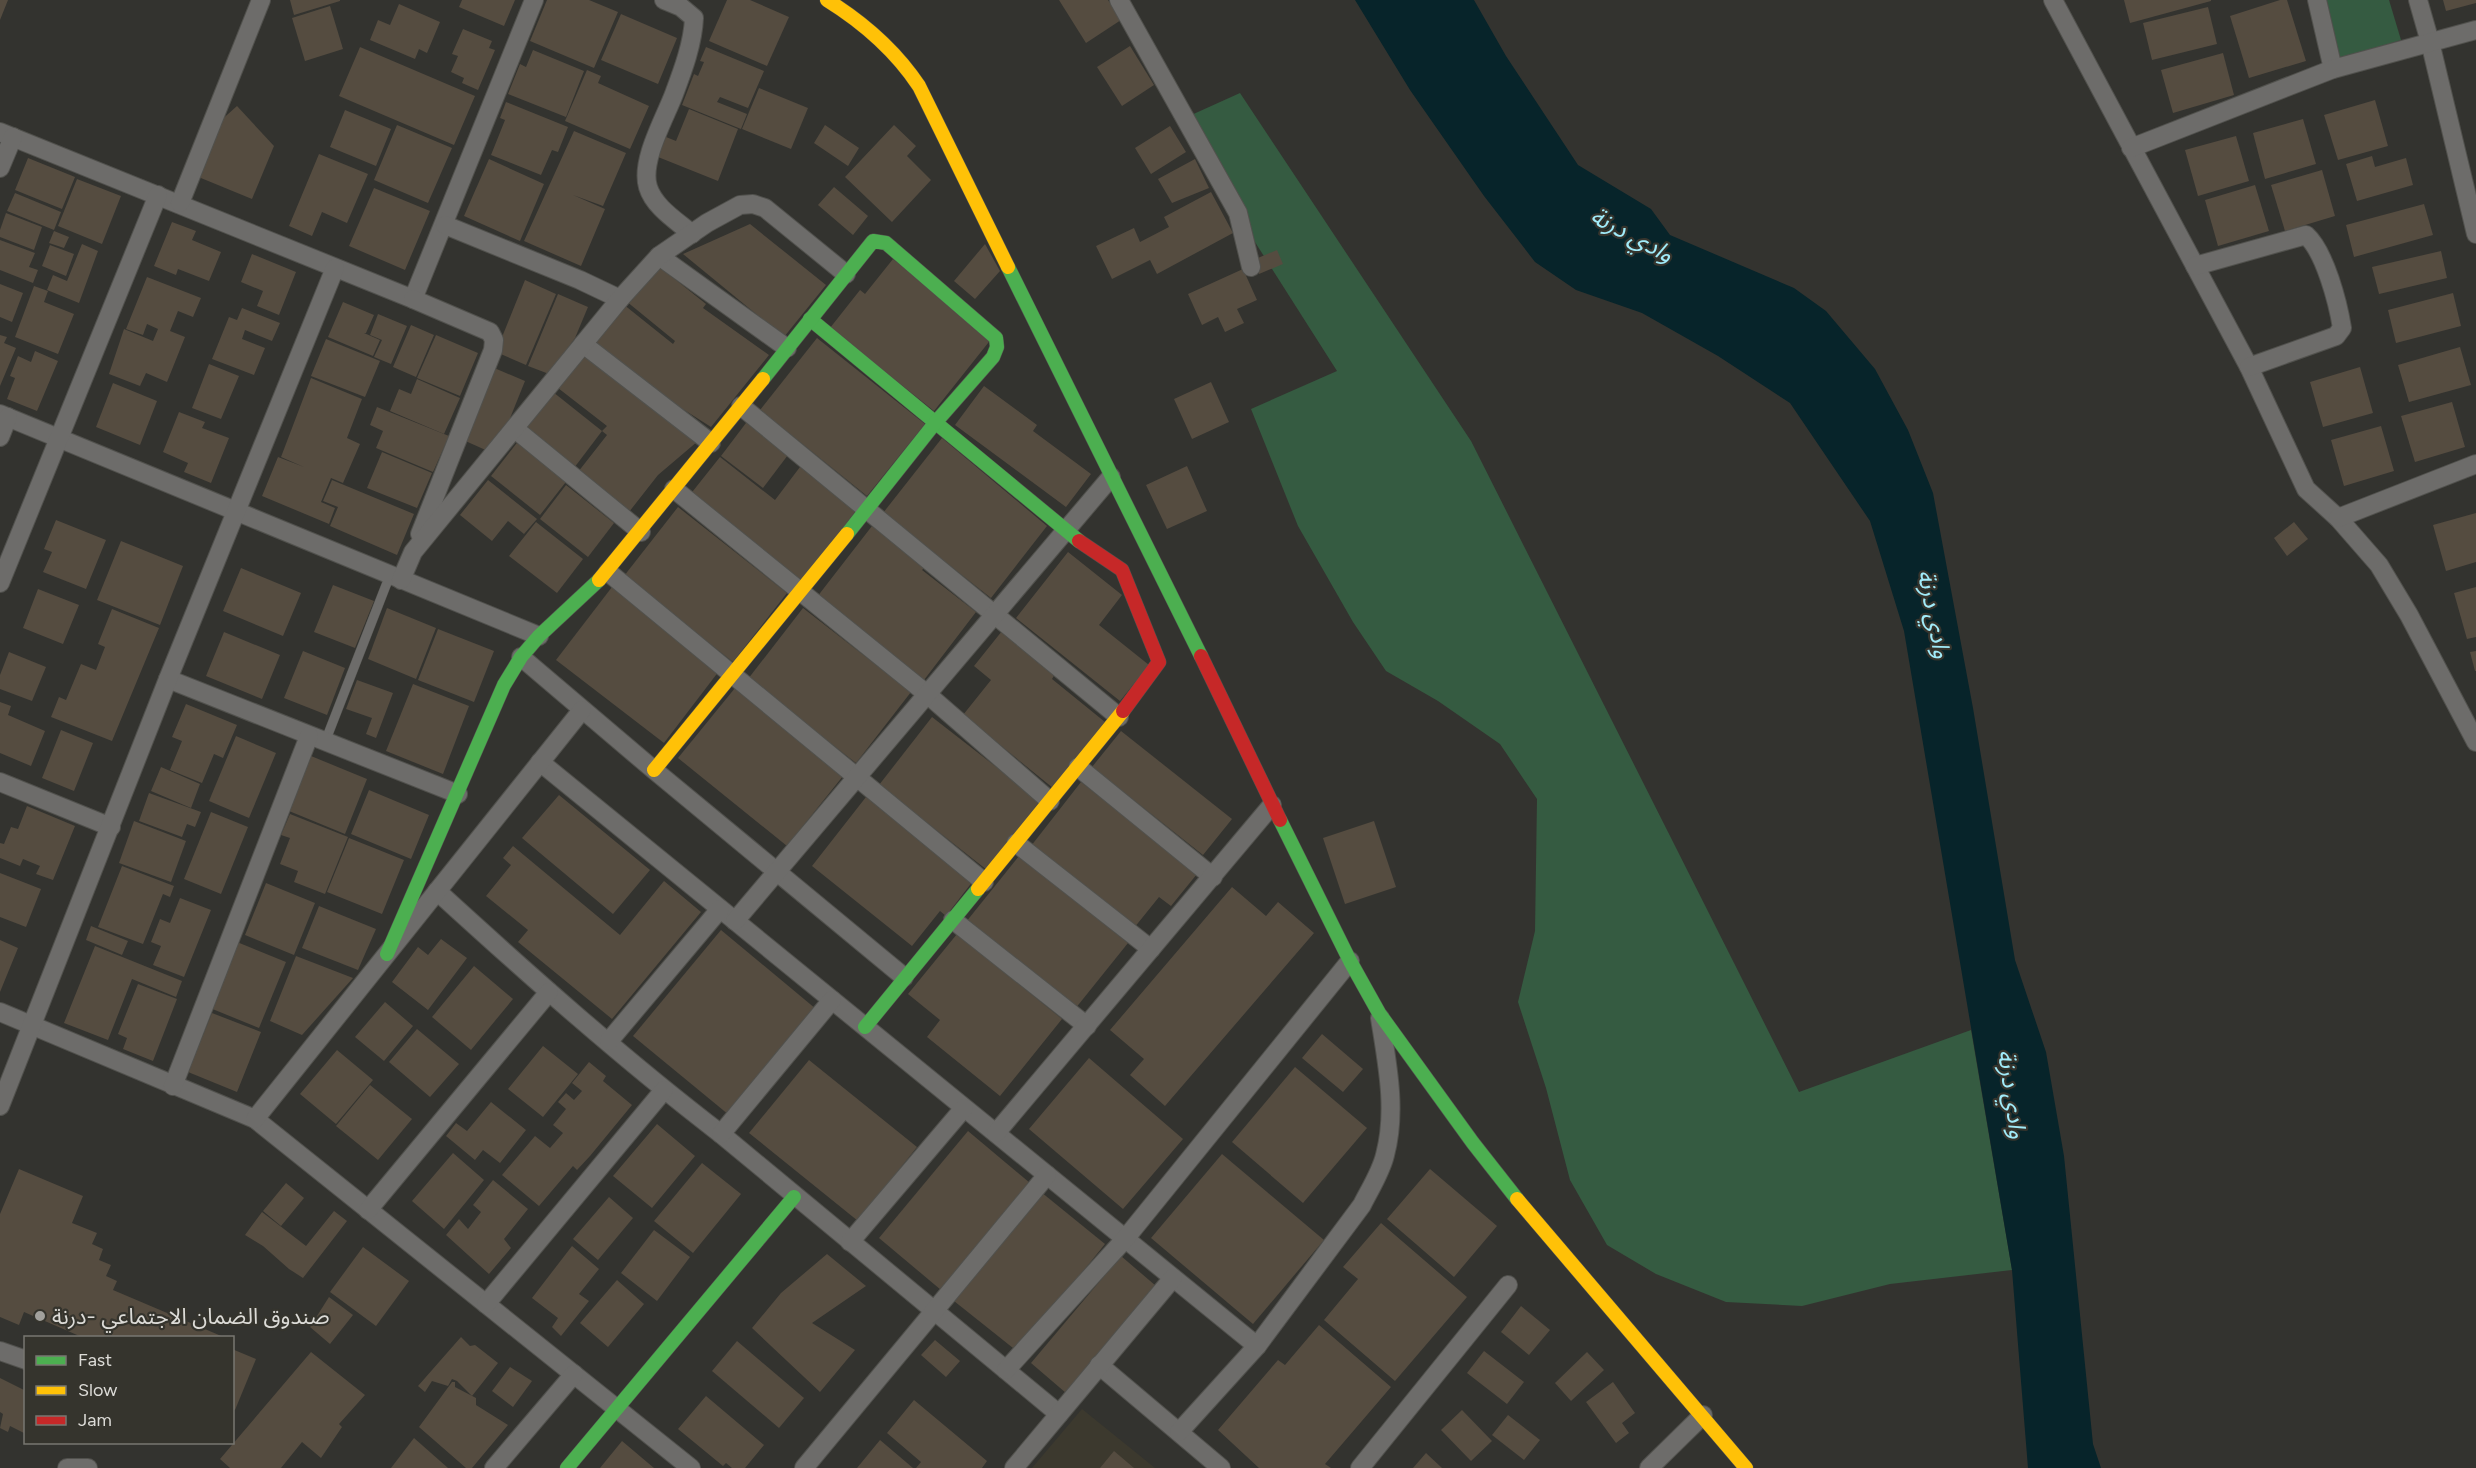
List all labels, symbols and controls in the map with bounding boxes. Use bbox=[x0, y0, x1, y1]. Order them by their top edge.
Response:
water label: وادي درنة bbox=[1584, 201, 1679, 273]
water label: وادي درنة bbox=[1907, 567, 1957, 662]
water label: وادي درنة bbox=[1987, 1047, 2033, 1141]
place label: صندوق الضمان الاجتماعي -درنة bbox=[52, 1303, 330, 1333]
marker: صندوق الضمان الاجتماعي -درنة bbox=[33, 1309, 47, 1323]
legend bbox=[24, 1336, 234, 1444]
text: Fast bbox=[78, 1349, 112, 1371]
text: Slow bbox=[78, 1379, 117, 1401]
text: Jam bbox=[78, 1409, 112, 1431]

